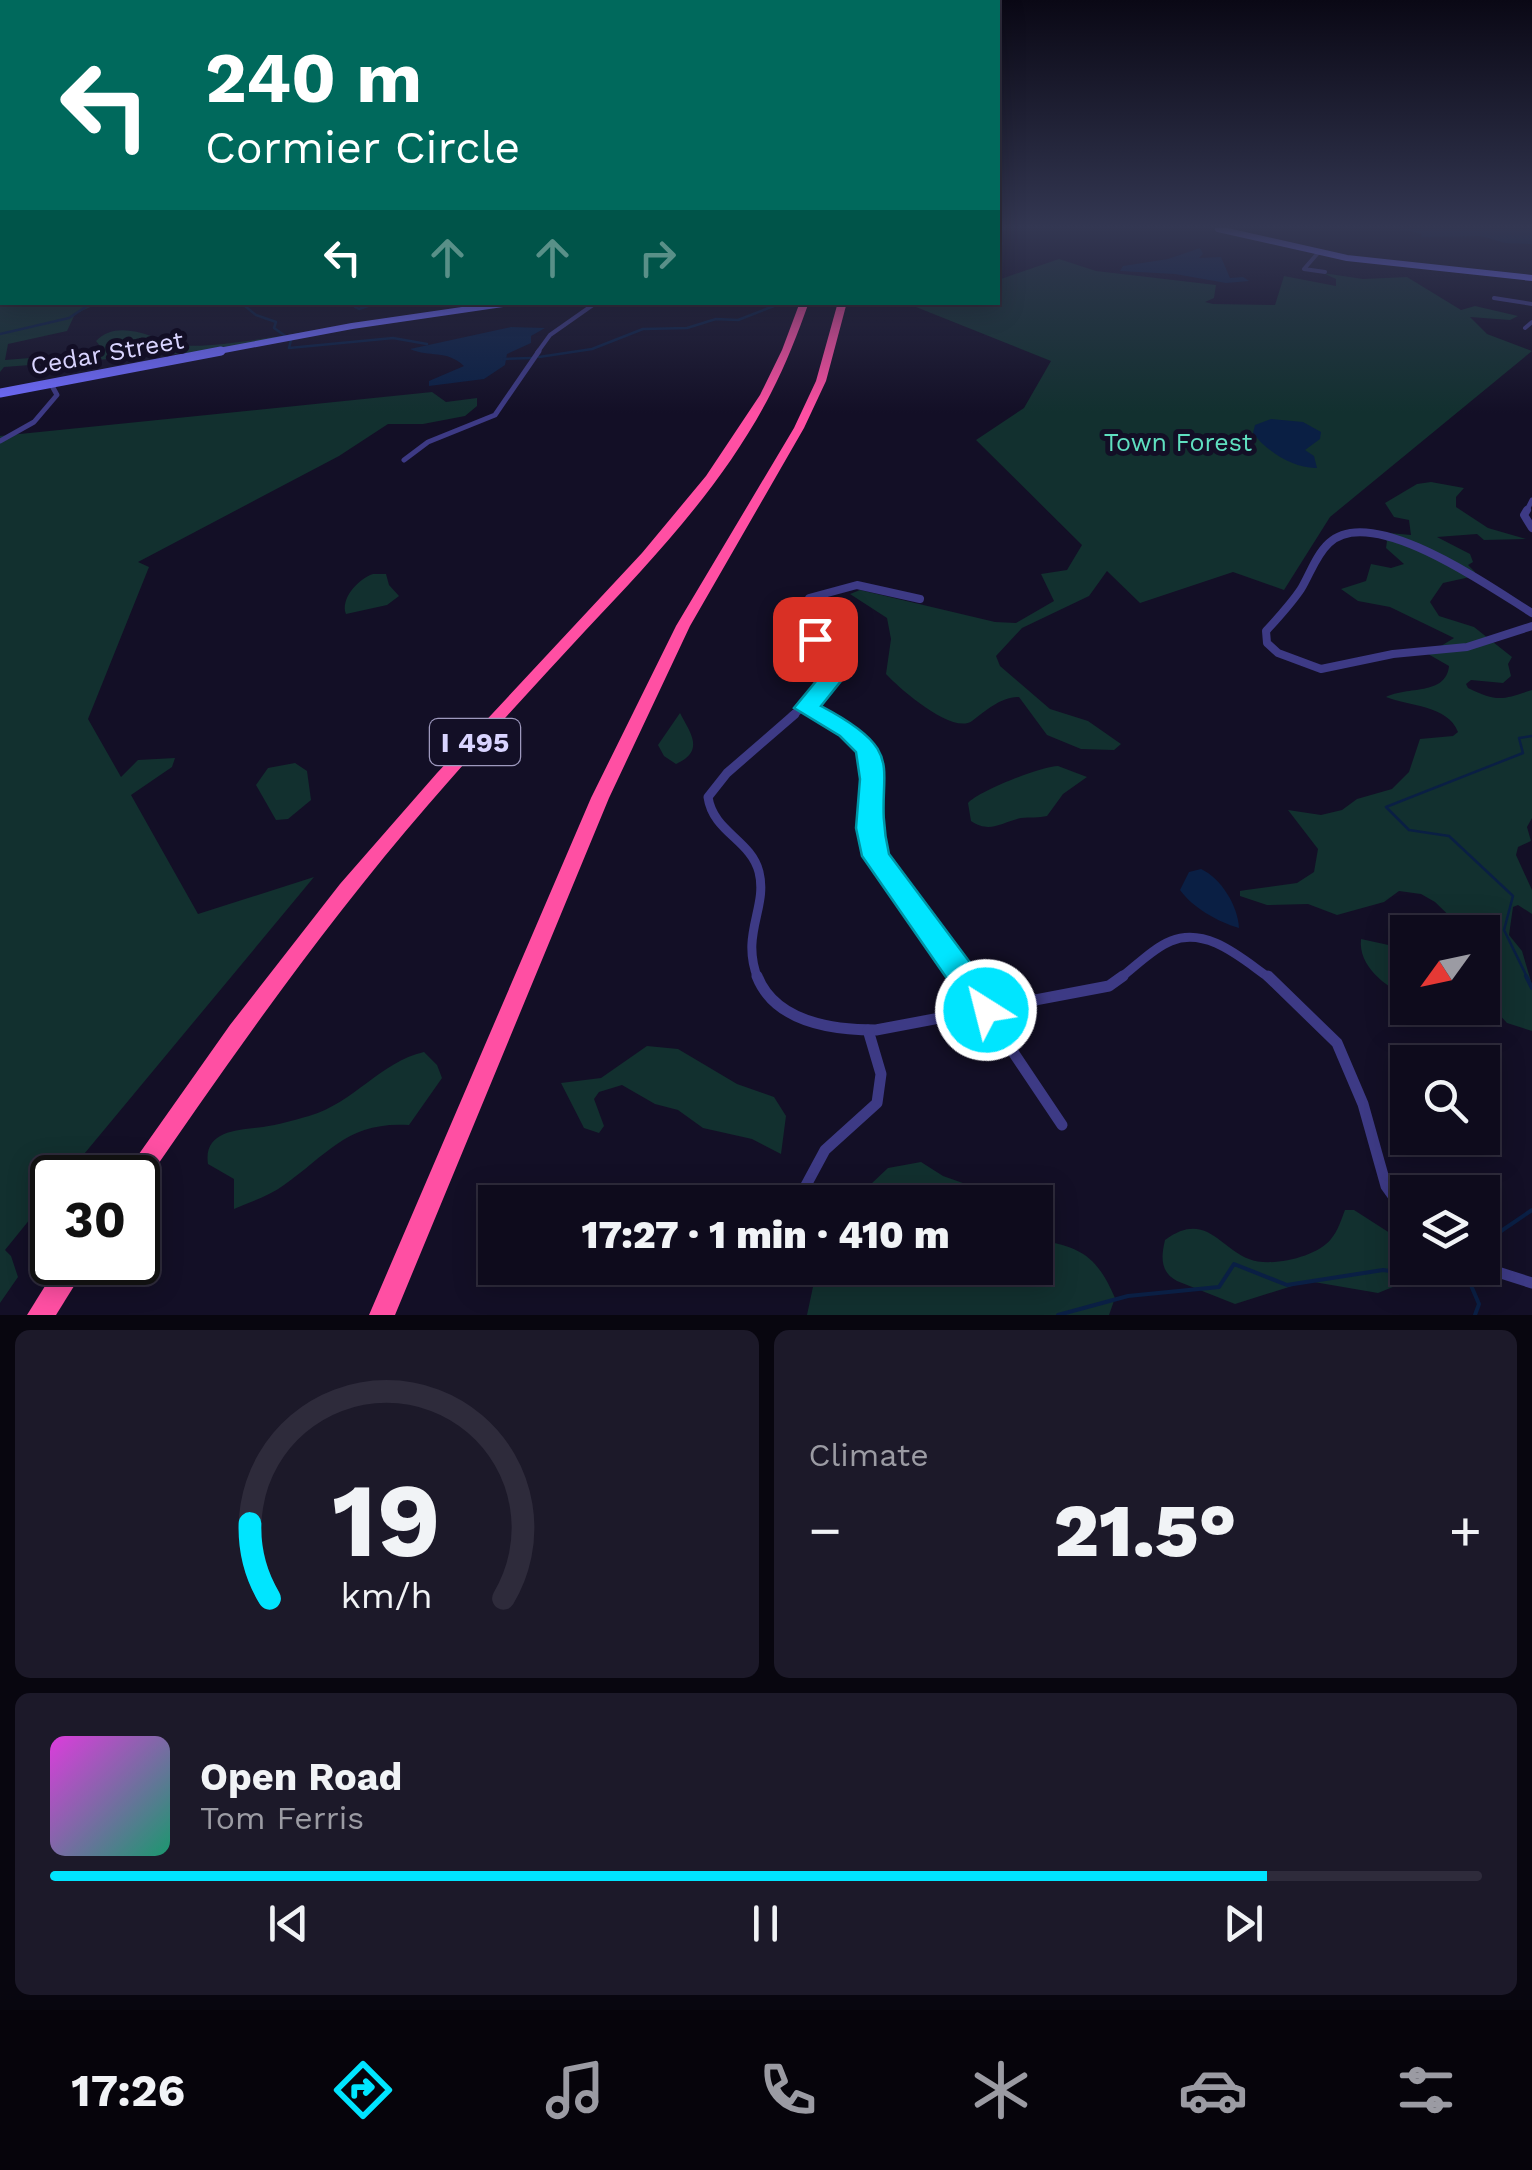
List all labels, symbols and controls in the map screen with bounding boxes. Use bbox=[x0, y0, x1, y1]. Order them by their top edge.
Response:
text: 240 m bbox=[205, 37, 422, 119]
icon: left bbox=[40, 40, 170, 170]
text: Cormier Circle bbox=[205, 121, 520, 174]
icon: left bbox=[315, 230, 370, 285]
icon: ahead bbox=[420, 230, 475, 285]
icon: ahead bbox=[525, 230, 580, 285]
icon: right bbox=[630, 230, 685, 285]
street label: Cedar Street bbox=[28, 325, 186, 381]
park label: Town Forest bbox=[1104, 428, 1253, 457]
pin bbox=[773, 597, 858, 682]
icon: arrive bbox=[788, 612, 843, 667]
road number: I 495 bbox=[430, 719, 520, 765]
north arrow bbox=[1390, 915, 1500, 1025]
map controls bbox=[1390, 915, 1500, 1285]
position arrow bbox=[934, 958, 1038, 1062]
button: search bbox=[1390, 1045, 1500, 1155]
speed limit sign: 30 bbox=[30, 1155, 160, 1285]
button: layers bbox=[1390, 1175, 1500, 1285]
text: 17:27 · 1 min · 410 m bbox=[581, 1213, 950, 1257]
text: Climate bbox=[809, 1436, 929, 1474]
text: 19 bbox=[332, 1459, 441, 1581]
text: 21.5° bbox=[1054, 1486, 1237, 1574]
text: − bbox=[809, 1498, 842, 1562]
text: + bbox=[1449, 1498, 1482, 1562]
text: km/h bbox=[341, 1575, 433, 1617]
text: Open Road bbox=[200, 1755, 402, 1799]
text: Tom Ferris bbox=[200, 1799, 364, 1837]
icon: previous bbox=[261, 1896, 316, 1951]
icon: pause bbox=[738, 1896, 793, 1951]
icon: next bbox=[1216, 1896, 1271, 1951]
icon: directions bbox=[328, 2055, 398, 2125]
icon: music bbox=[540, 2055, 610, 2125]
icon: phone bbox=[753, 2055, 823, 2125]
icon: climate bbox=[966, 2055, 1036, 2125]
icon: car bbox=[1178, 2055, 1248, 2125]
icon: filters bbox=[1391, 2055, 1461, 2125]
text: 17:26 bbox=[71, 2064, 185, 2117]

